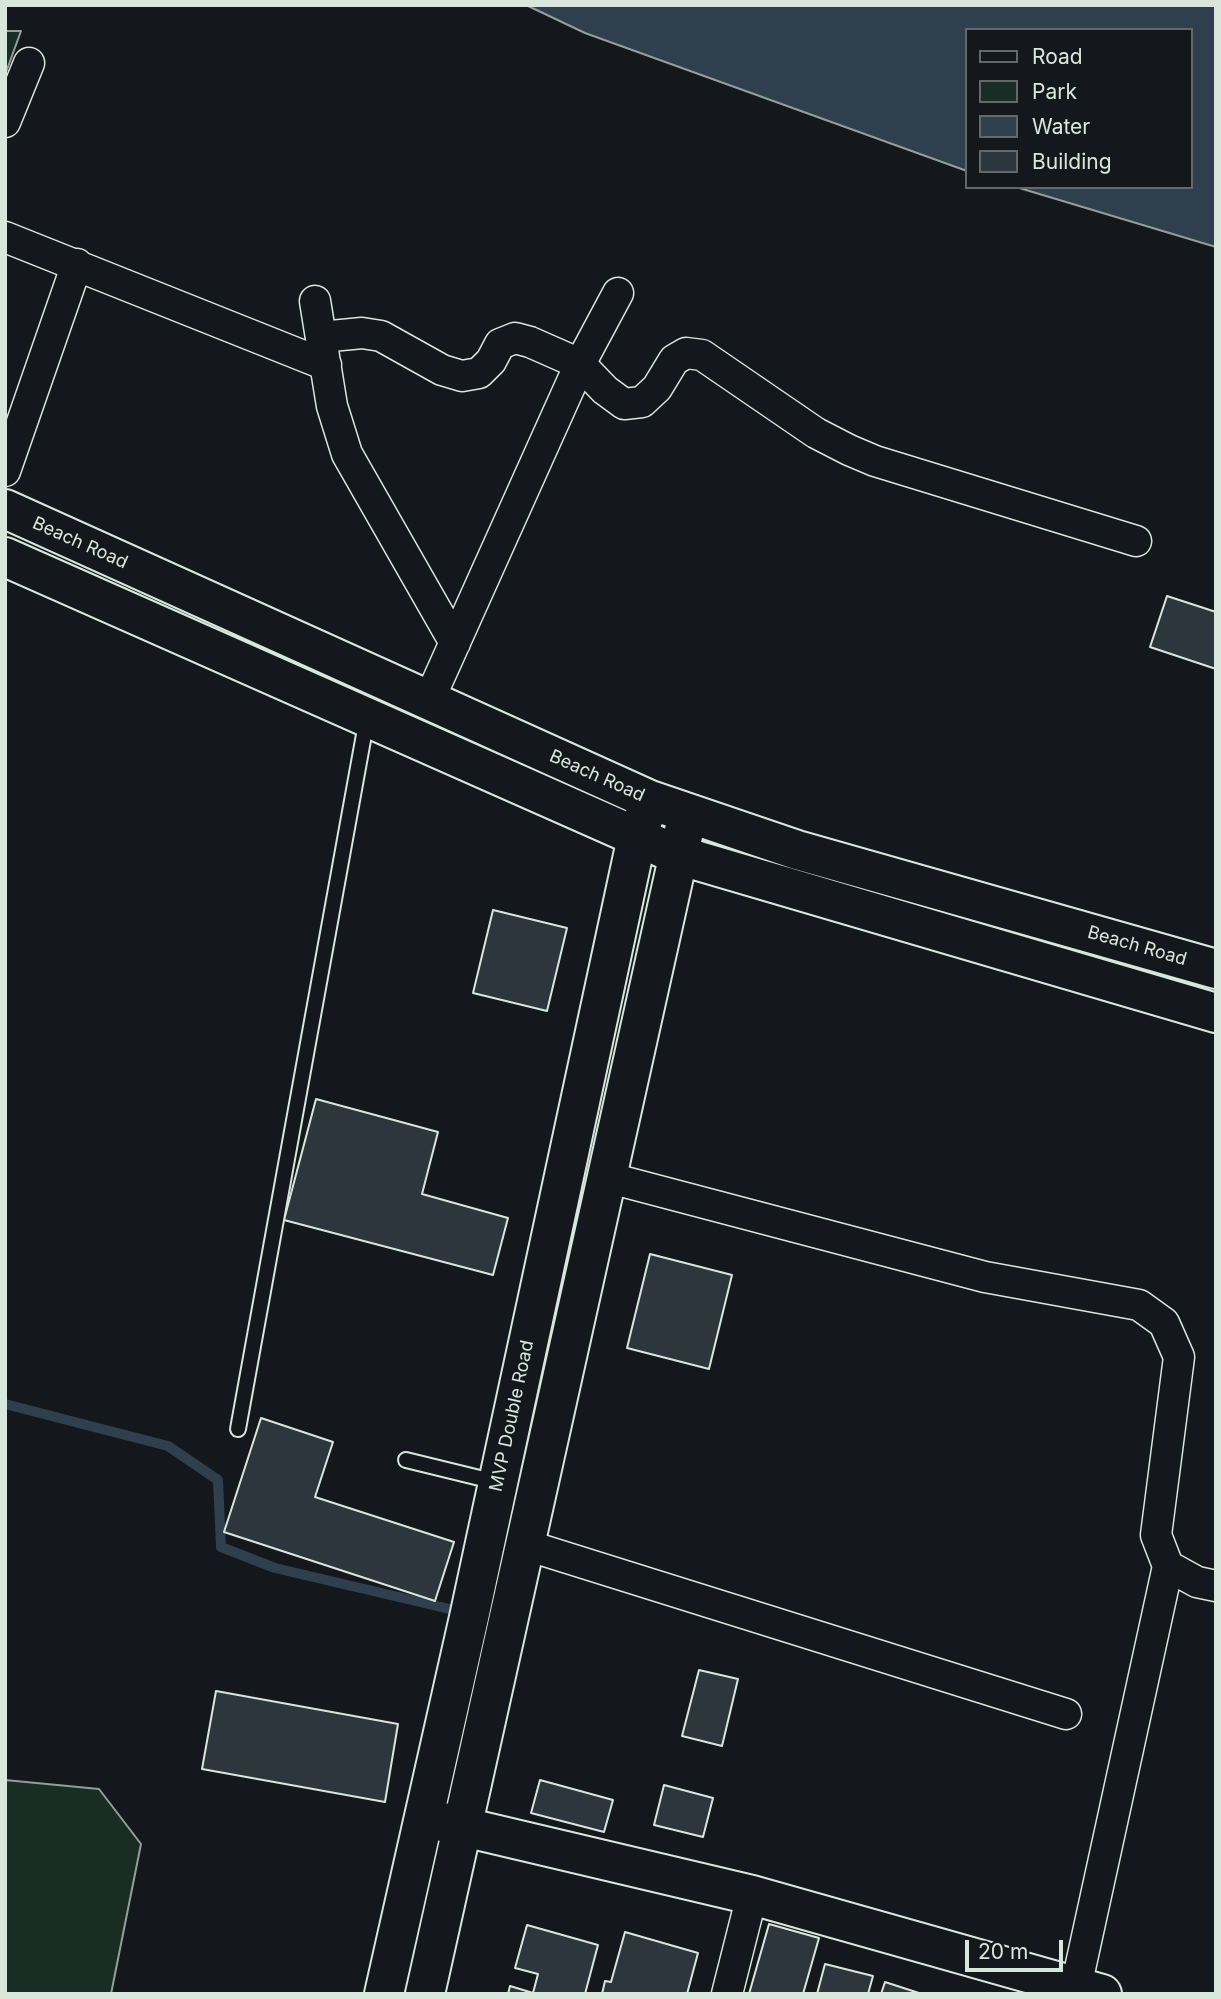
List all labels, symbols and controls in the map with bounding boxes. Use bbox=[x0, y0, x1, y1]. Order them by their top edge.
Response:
legend bbox=[965, 28, 1193, 189]
text: Road bbox=[1032, 44, 1083, 69]
text: Park bbox=[1032, 79, 1077, 104]
text: Water bbox=[1032, 114, 1090, 139]
text: Building bbox=[1032, 149, 1112, 174]
street label: Beach Road bbox=[29, 512, 131, 574]
street label: Beach Road bbox=[546, 745, 648, 807]
street label: Beach Road bbox=[1085, 922, 1189, 970]
street label: MVP Double Road bbox=[485, 1338, 539, 1494]
scale bar bbox=[969, 1926, 1067, 1970]
text: 20 m bbox=[978, 1939, 1028, 1964]

